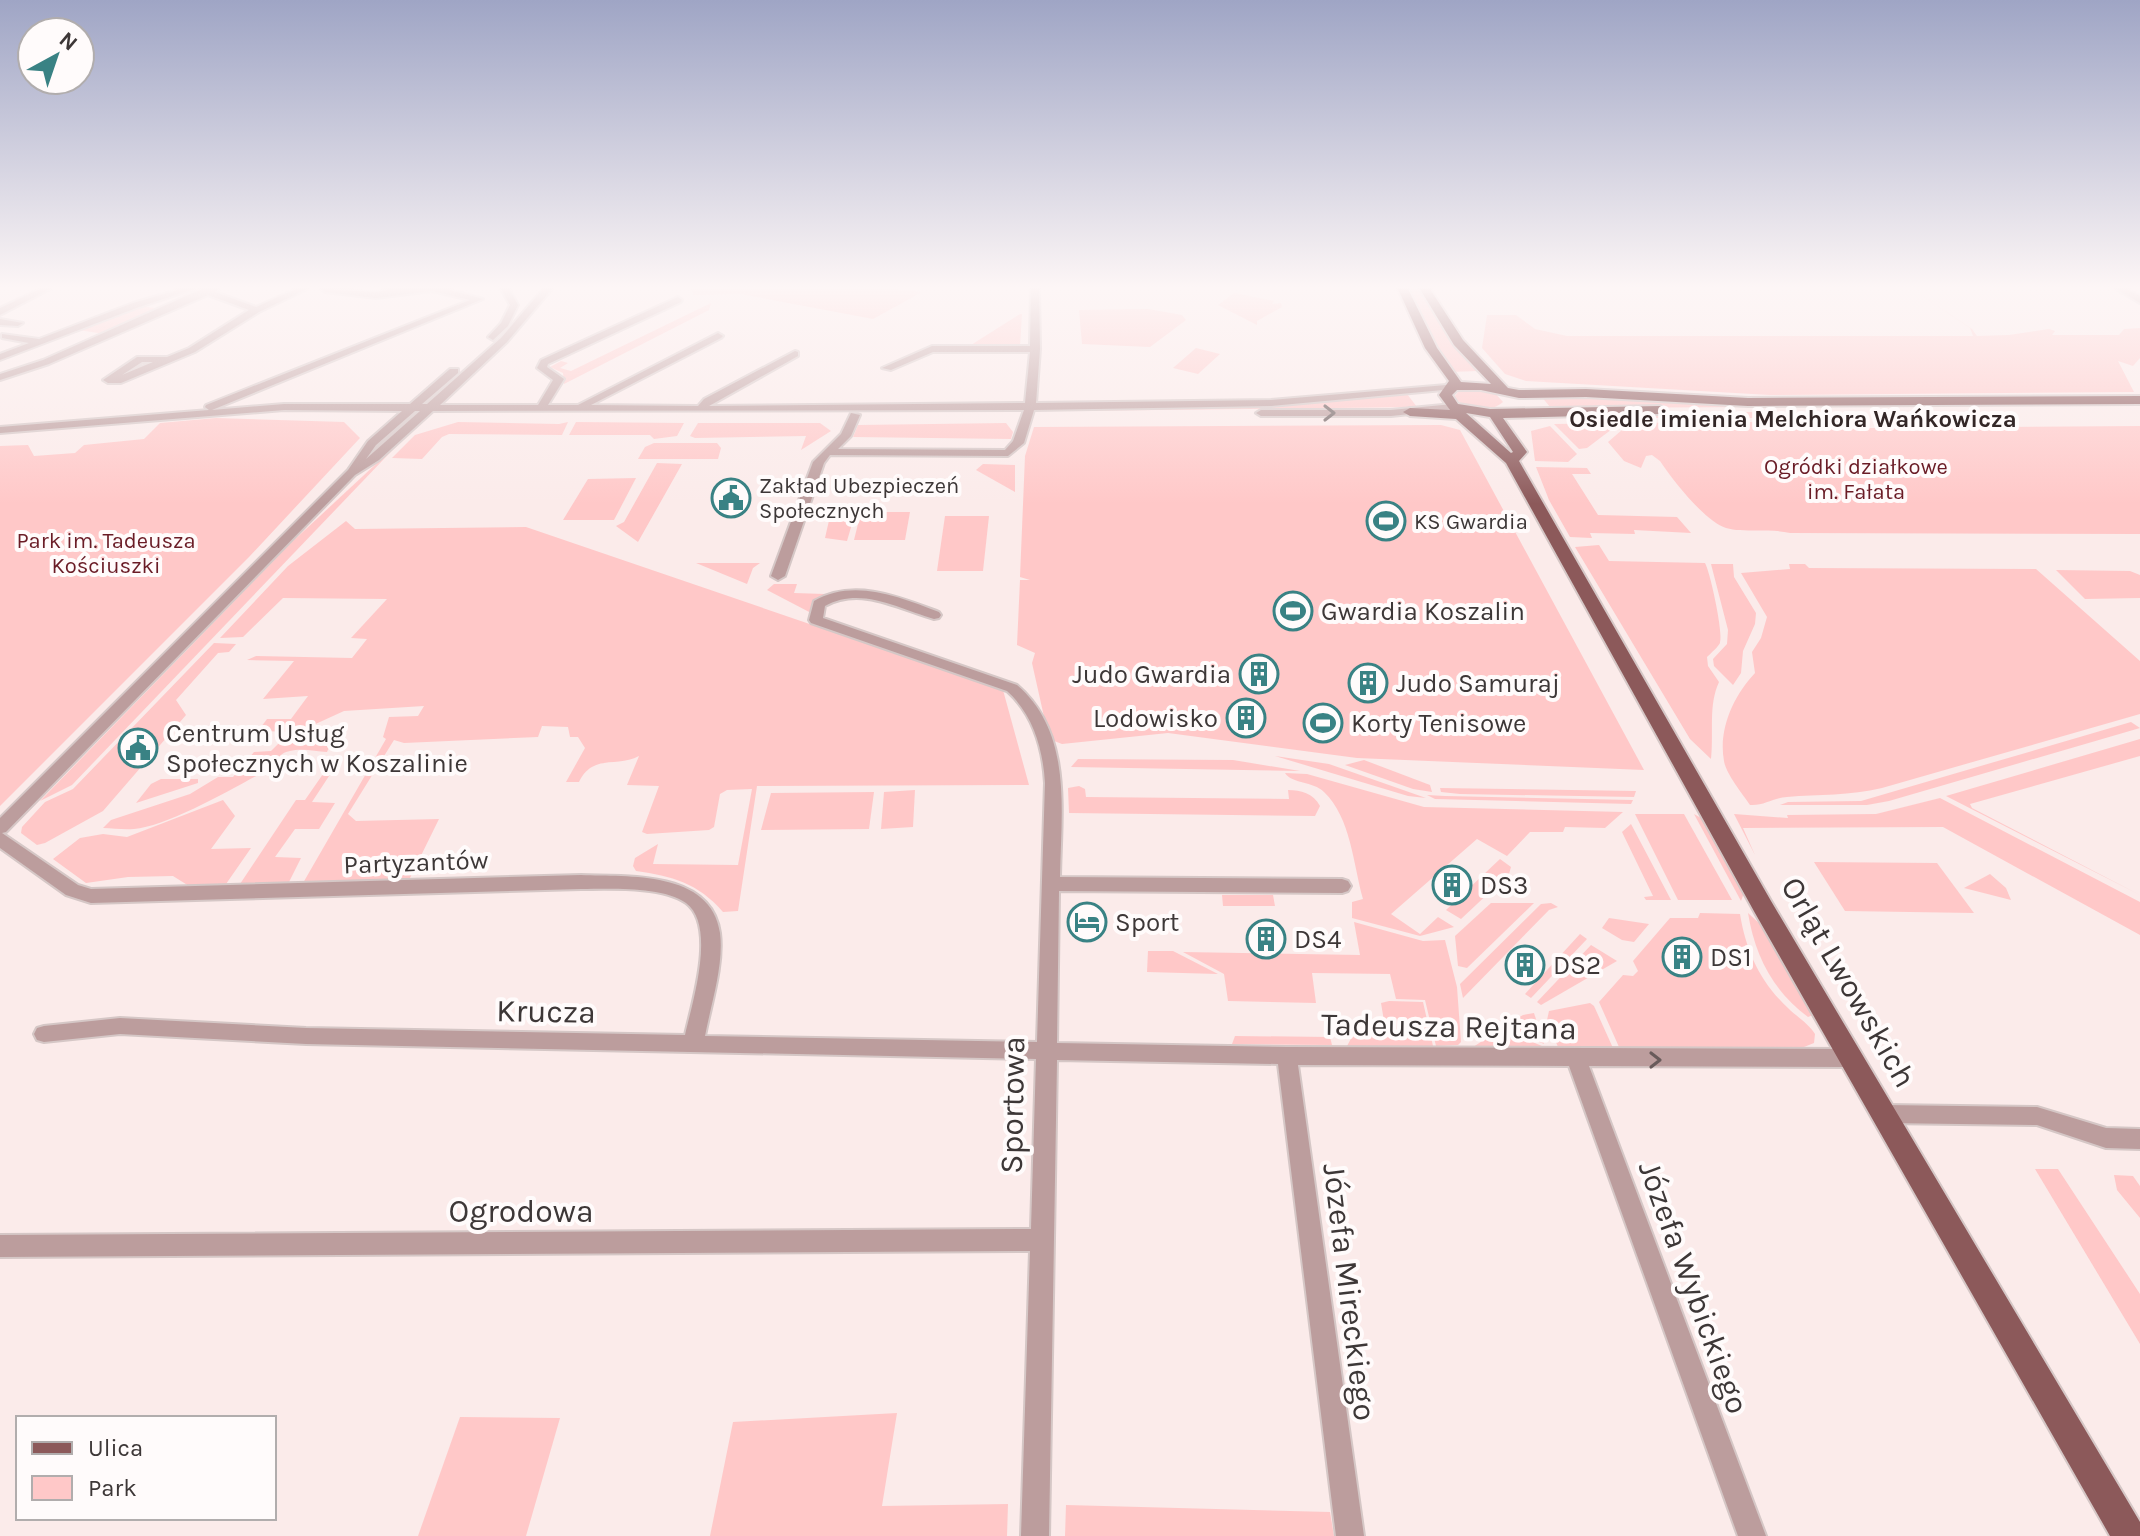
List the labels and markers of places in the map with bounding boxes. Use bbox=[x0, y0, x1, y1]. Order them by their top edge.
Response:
place label: Zakład Ubezpieczeń Społecznych bbox=[759, 473, 959, 524]
public building icon: Zakład Ubezpieczeń Społecznych bbox=[710, 477, 752, 519]
sports icon: KS Gwardia bbox=[1365, 500, 1407, 542]
place label: KS Gwardia bbox=[1414, 509, 1528, 535]
sports icon: Gwardia Koszalin bbox=[1272, 590, 1314, 632]
place label: Gwardia Koszalin bbox=[1321, 596, 1525, 627]
building icon: Judo Gwardia bbox=[1238, 653, 1280, 695]
place label: Judo Gwardia bbox=[1072, 659, 1231, 690]
building icon: Judo Samuraj bbox=[1347, 662, 1389, 704]
place label: Judo Samuraj bbox=[1396, 668, 1560, 699]
building icon: Lodowisko bbox=[1225, 697, 1267, 739]
sports icon: Korty Tenisowe bbox=[1302, 702, 1344, 744]
place label: Lodowisko bbox=[1093, 703, 1218, 734]
place label: Korty Tenisowe bbox=[1351, 708, 1526, 739]
place label: Centrum Usług Społecznych w Koszalinie bbox=[166, 718, 468, 779]
public building icon: Centrum Usług Społecznych w Koszalinie bbox=[117, 727, 159, 769]
building icon: DS3 bbox=[1431, 864, 1473, 906]
place label: DS3 bbox=[1480, 870, 1528, 901]
hotel icon: Sport bbox=[1066, 901, 1108, 943]
place label: Sport bbox=[1115, 907, 1180, 938]
building icon: DS4 bbox=[1245, 918, 1287, 960]
place label: DS4 bbox=[1294, 924, 1341, 955]
building icon: DS1 bbox=[1661, 936, 1703, 978]
place label: DS1 bbox=[1710, 942, 1751, 973]
building icon: DS2 bbox=[1504, 944, 1546, 986]
place label: DS2 bbox=[1553, 950, 1601, 981]

